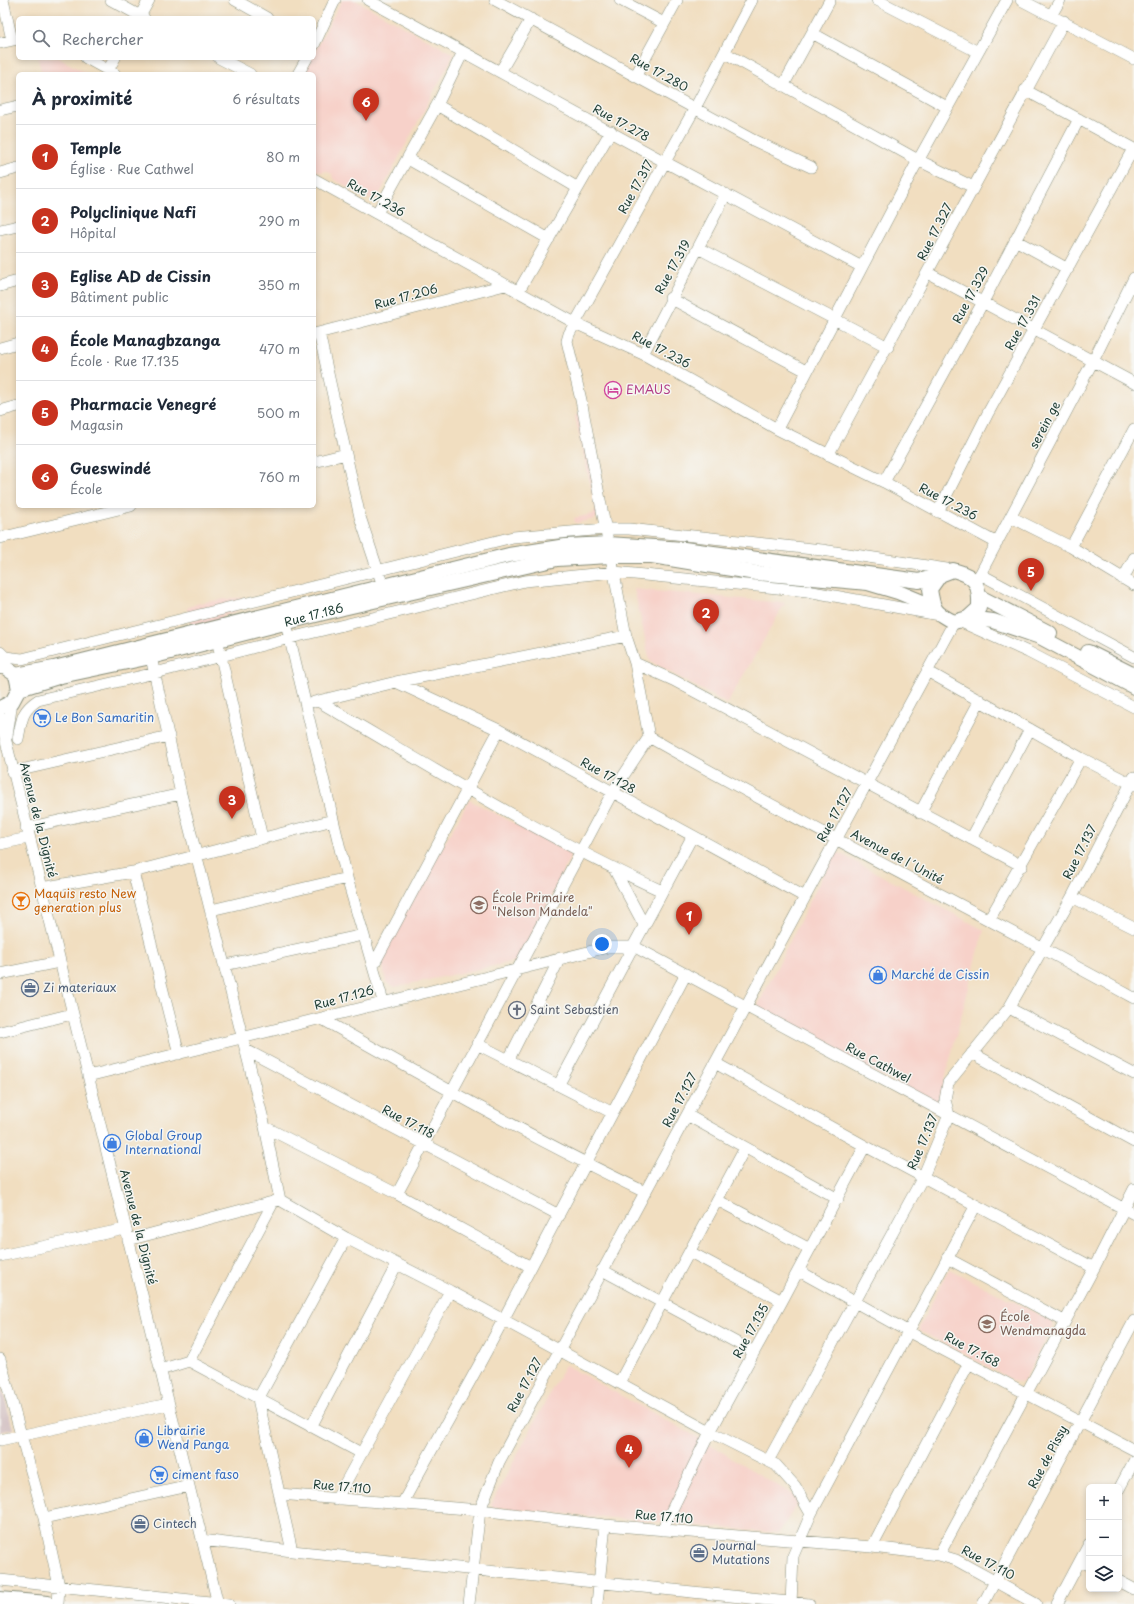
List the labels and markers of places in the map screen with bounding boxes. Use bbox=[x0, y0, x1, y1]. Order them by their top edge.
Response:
pin: 6 bbox=[353, 88, 379, 121]
hotel icon: EMAUS bbox=[603, 380, 623, 400]
place label: EMAUS bbox=[626, 380, 671, 398]
pin: 5 bbox=[1018, 558, 1044, 591]
pin: 2 bbox=[693, 599, 719, 632]
supermarket icon: Le Bon Samaritin bbox=[32, 708, 52, 728]
place label: Le Bon Samaritin bbox=[55, 708, 154, 726]
pin: 3 bbox=[219, 786, 245, 819]
place label: Maquis resto New generation plus bbox=[34, 884, 137, 916]
place label: École Primaire "Nelson Mandela" bbox=[492, 888, 593, 920]
bar icon: Maquis resto New generation plus bbox=[11, 891, 31, 911]
school or university icon: École Primaire "Nelson Mandela" bbox=[469, 895, 489, 915]
pin: 1 bbox=[676, 902, 702, 935]
shop icon: Marché de Cissin bbox=[868, 965, 888, 985]
place label: Marché de Cissin bbox=[891, 965, 989, 983]
office icon: Zi materiaux bbox=[20, 978, 40, 998]
place label: Zi materiaux bbox=[43, 978, 116, 996]
church icon: Saint Sebastien bbox=[507, 1000, 527, 1020]
place label: Saint Sebastien bbox=[530, 1000, 619, 1018]
place label: Global Group International bbox=[125, 1126, 202, 1158]
shop icon: Global Group International bbox=[102, 1133, 122, 1153]
place label: École Wendmanagda bbox=[1000, 1307, 1087, 1339]
school or university icon: École Wendmanagda bbox=[977, 1314, 997, 1334]
place label: Librairie Wend Panga bbox=[157, 1421, 230, 1453]
shop icon: Librairie Wend Panga bbox=[134, 1428, 154, 1448]
pin: 4 bbox=[616, 1435, 642, 1468]
supermarket icon: ciment faso bbox=[149, 1465, 169, 1485]
place label: ciment faso bbox=[172, 1465, 239, 1483]
office icon: Cintech bbox=[130, 1514, 150, 1534]
place label: Cintech bbox=[153, 1514, 197, 1532]
place label: Journal Mutations bbox=[712, 1536, 770, 1568]
office icon: Journal Mutations bbox=[689, 1543, 709, 1563]

